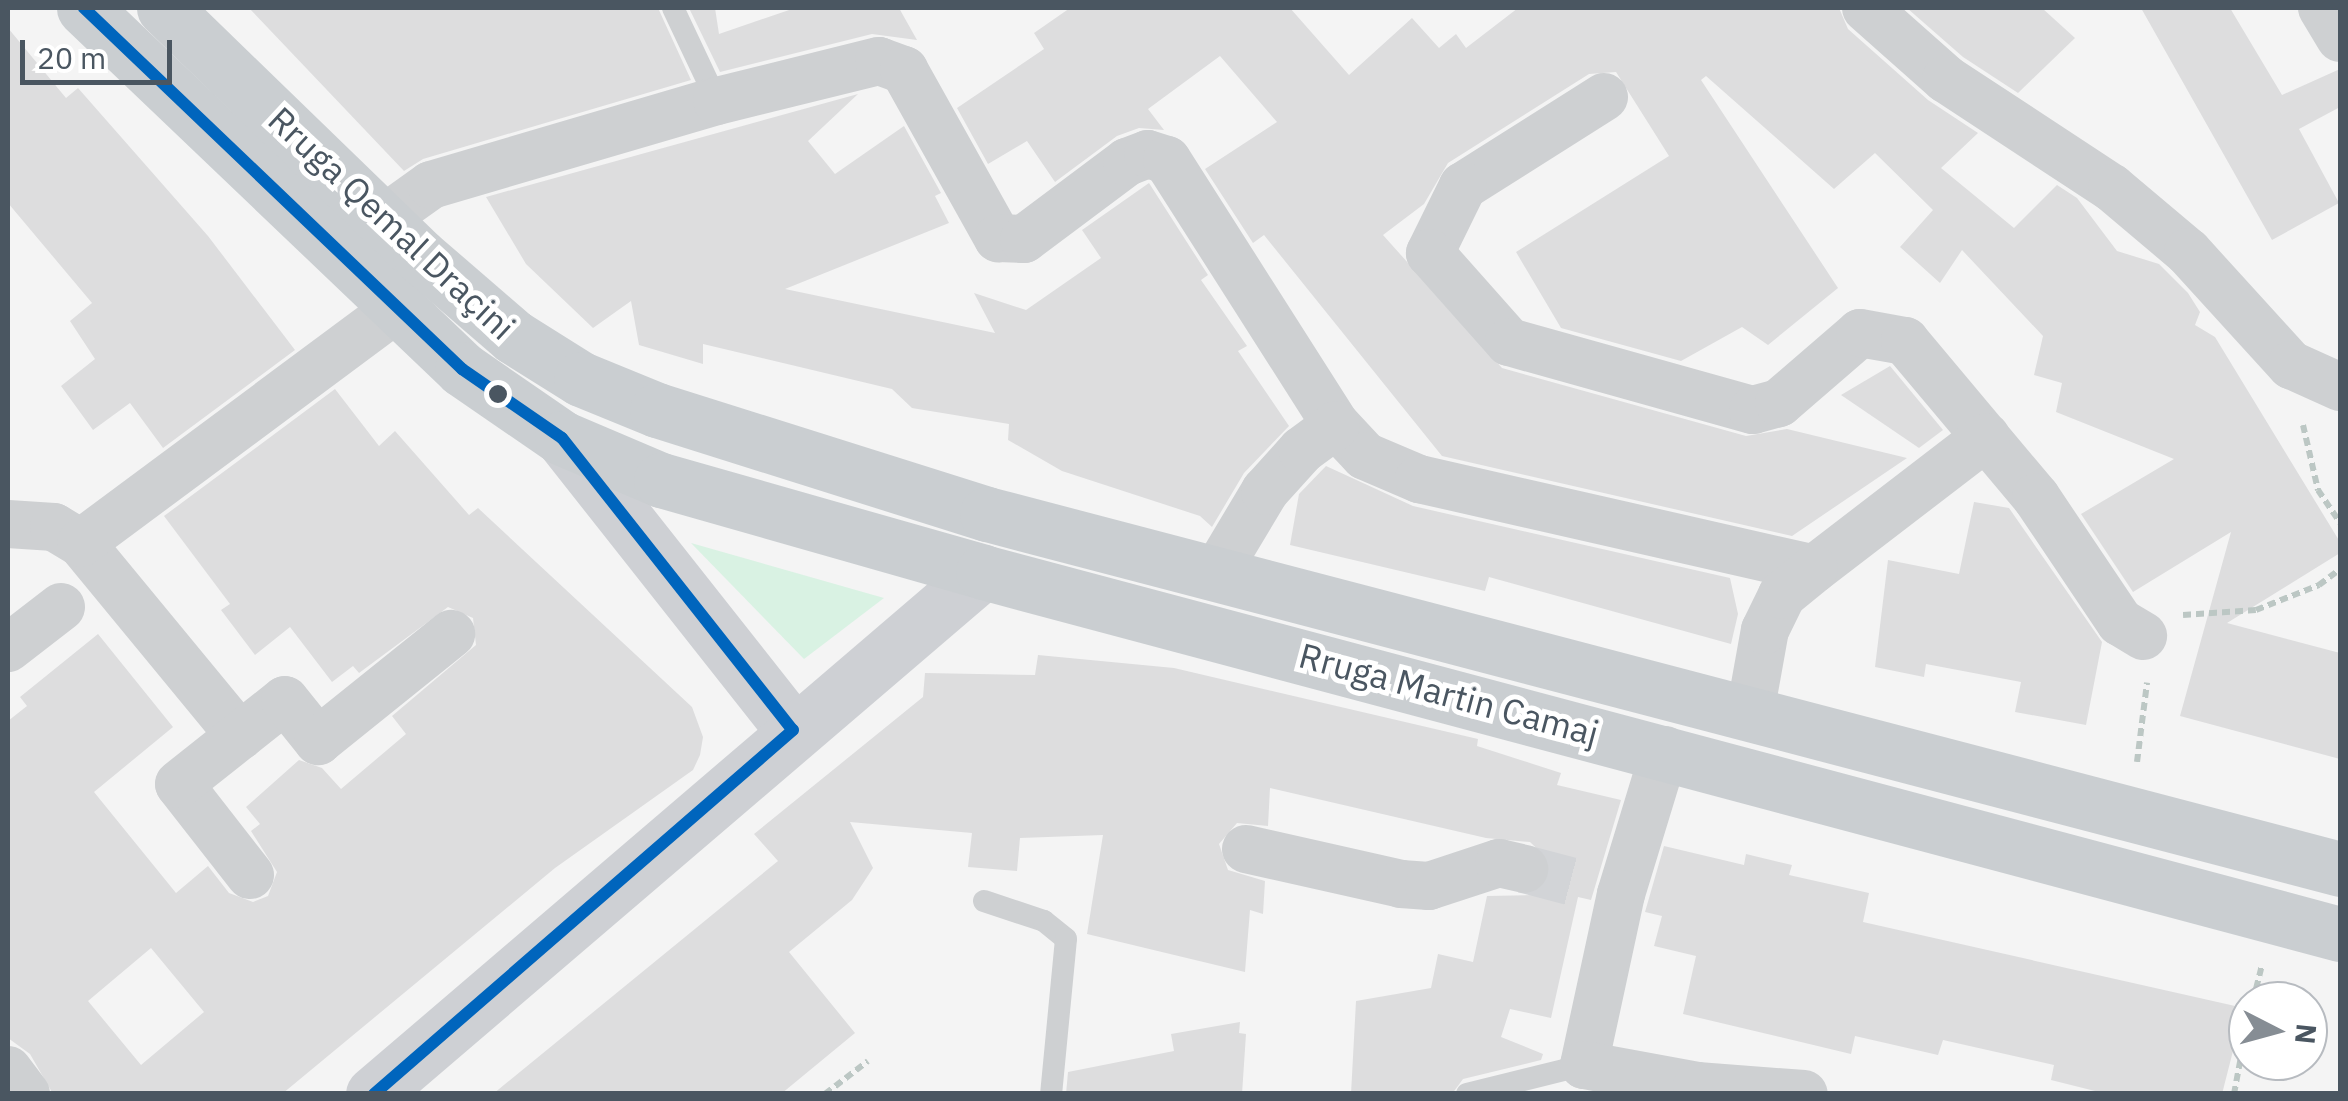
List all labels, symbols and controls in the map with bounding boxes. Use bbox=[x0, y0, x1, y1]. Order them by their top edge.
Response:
scale bar bbox=[25, 20, 178, 82]
text: 20 m bbox=[37, 38, 106, 77]
street label: Rruga Qemal Draçini bbox=[260, 98, 524, 348]
unlabelled marker bbox=[488, 384, 508, 404]
street label: Rruga Martin Camaj bbox=[1295, 634, 1603, 754]
north arrow bbox=[2228, 981, 2328, 1081]
text: N bbox=[2287, 1022, 2326, 1046]

